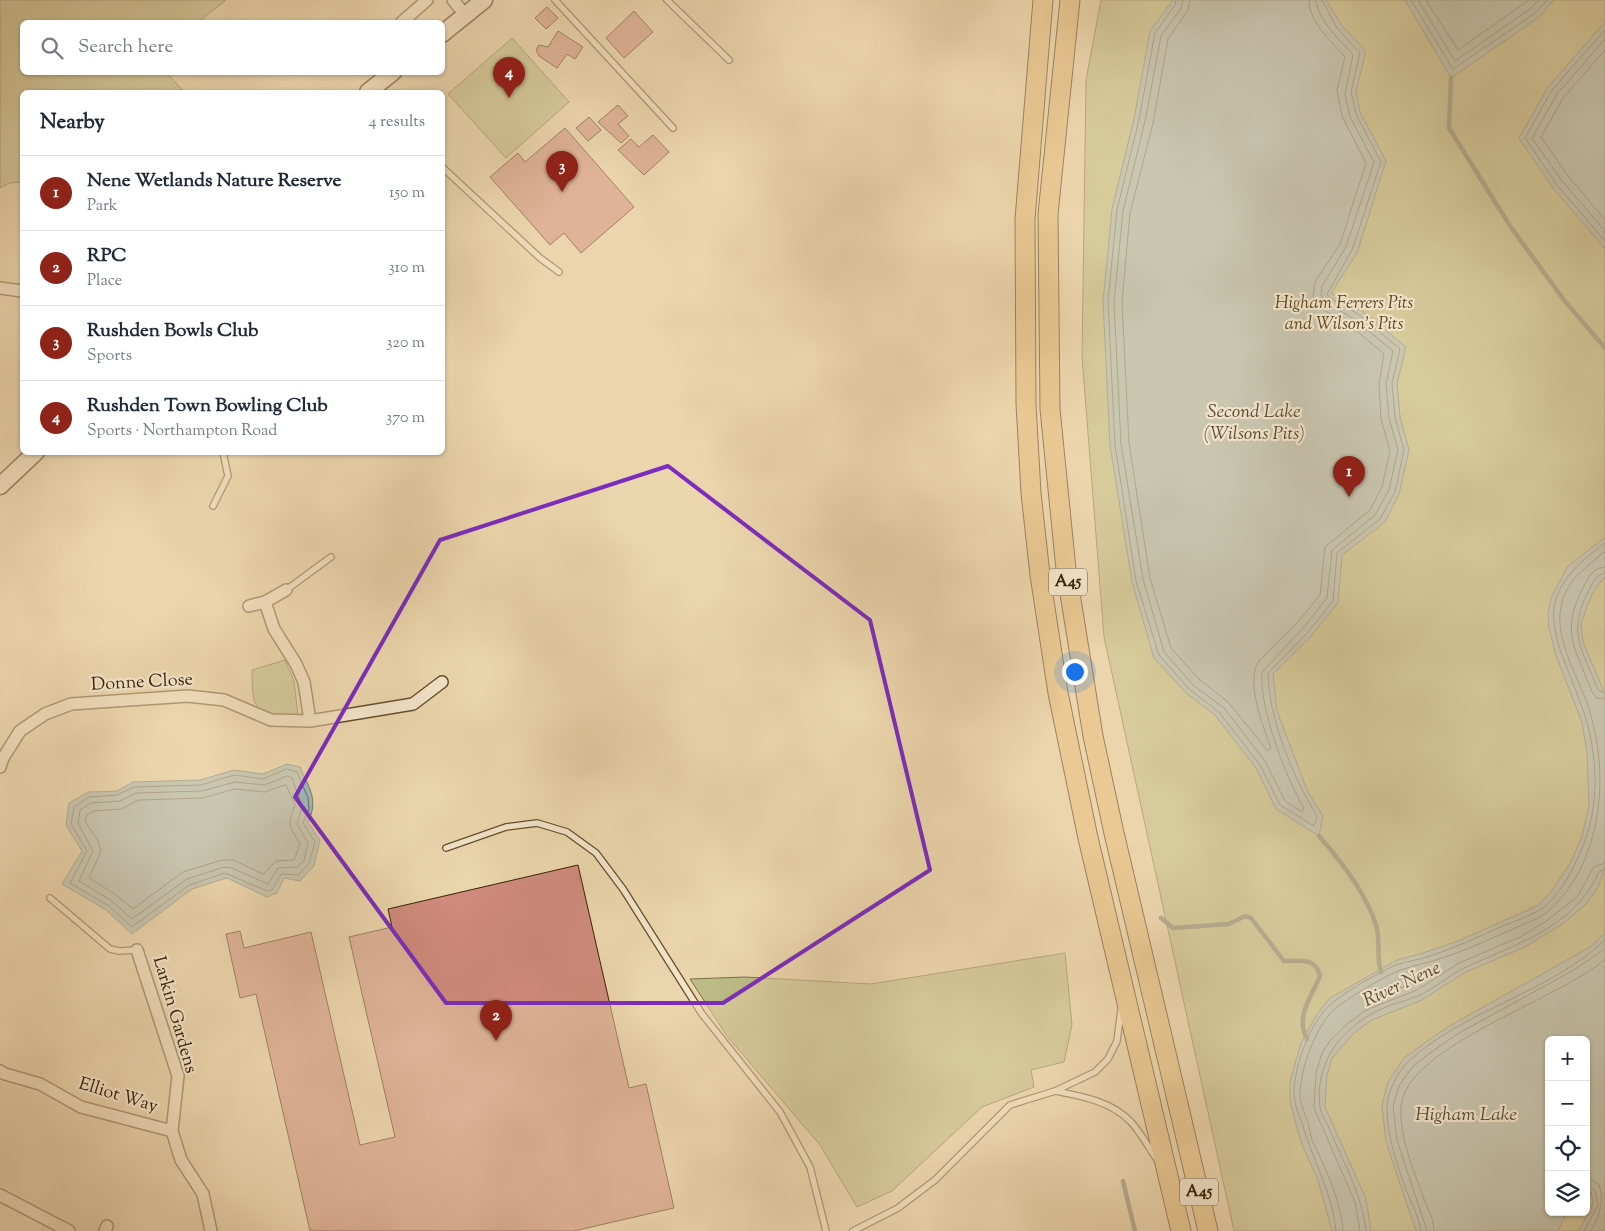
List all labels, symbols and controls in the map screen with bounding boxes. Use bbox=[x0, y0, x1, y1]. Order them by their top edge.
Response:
search box bbox=[20, 20, 445, 75]
icon: search bbox=[38, 34, 66, 62]
text: Search here bbox=[78, 34, 173, 61]
pin: 4 bbox=[493, 57, 525, 98]
text: Nearby bbox=[40, 108, 105, 138]
text: 4 results bbox=[369, 111, 425, 134]
pin: 3 bbox=[546, 151, 578, 192]
text: Nene Wetlands Nature Reserve bbox=[87, 168, 341, 195]
text: 1 bbox=[53, 182, 59, 205]
text: 150 m bbox=[389, 182, 425, 205]
text: Park bbox=[87, 195, 118, 218]
text: RPC bbox=[87, 243, 127, 270]
text: 2 bbox=[52, 257, 60, 280]
text: 310 m bbox=[388, 257, 425, 280]
text: Place bbox=[87, 270, 122, 293]
park label: Higham Ferrers Pits and Wilson's Pits bbox=[1275, 291, 1413, 338]
text: Rushden Bowls Club bbox=[87, 318, 258, 345]
text: 3 bbox=[53, 332, 59, 355]
text: 320 m bbox=[386, 332, 425, 355]
text: Sports bbox=[87, 345, 132, 368]
text: Rushden Town Bowling Club bbox=[87, 393, 328, 420]
water label: Second Lake (Wilsons Pits) bbox=[1203, 399, 1305, 448]
text: 4 bbox=[52, 407, 60, 430]
text: 370 m bbox=[386, 407, 425, 430]
text: Sports · Northampton Road bbox=[87, 420, 277, 443]
pin: 1 bbox=[1333, 456, 1365, 497]
road number: A45 bbox=[1049, 568, 1087, 596]
your location bbox=[1062, 659, 1088, 685]
street label: Donne Close bbox=[90, 667, 194, 699]
street label: Larkin Gardens bbox=[145, 953, 203, 1077]
water label: River Nene bbox=[1359, 955, 1446, 1015]
pin: 2 bbox=[480, 1000, 512, 1041]
map controls bbox=[1545, 1036, 1590, 1216]
button: + bbox=[1545, 1036, 1590, 1081]
street label: Elliot Way bbox=[75, 1072, 161, 1120]
button: − bbox=[1545, 1081, 1590, 1126]
water label: Higham Lake bbox=[1415, 1102, 1517, 1129]
button: locate bbox=[1545, 1126, 1590, 1171]
button: layers bbox=[1545, 1171, 1590, 1216]
road number: A45 bbox=[1180, 1178, 1218, 1206]

